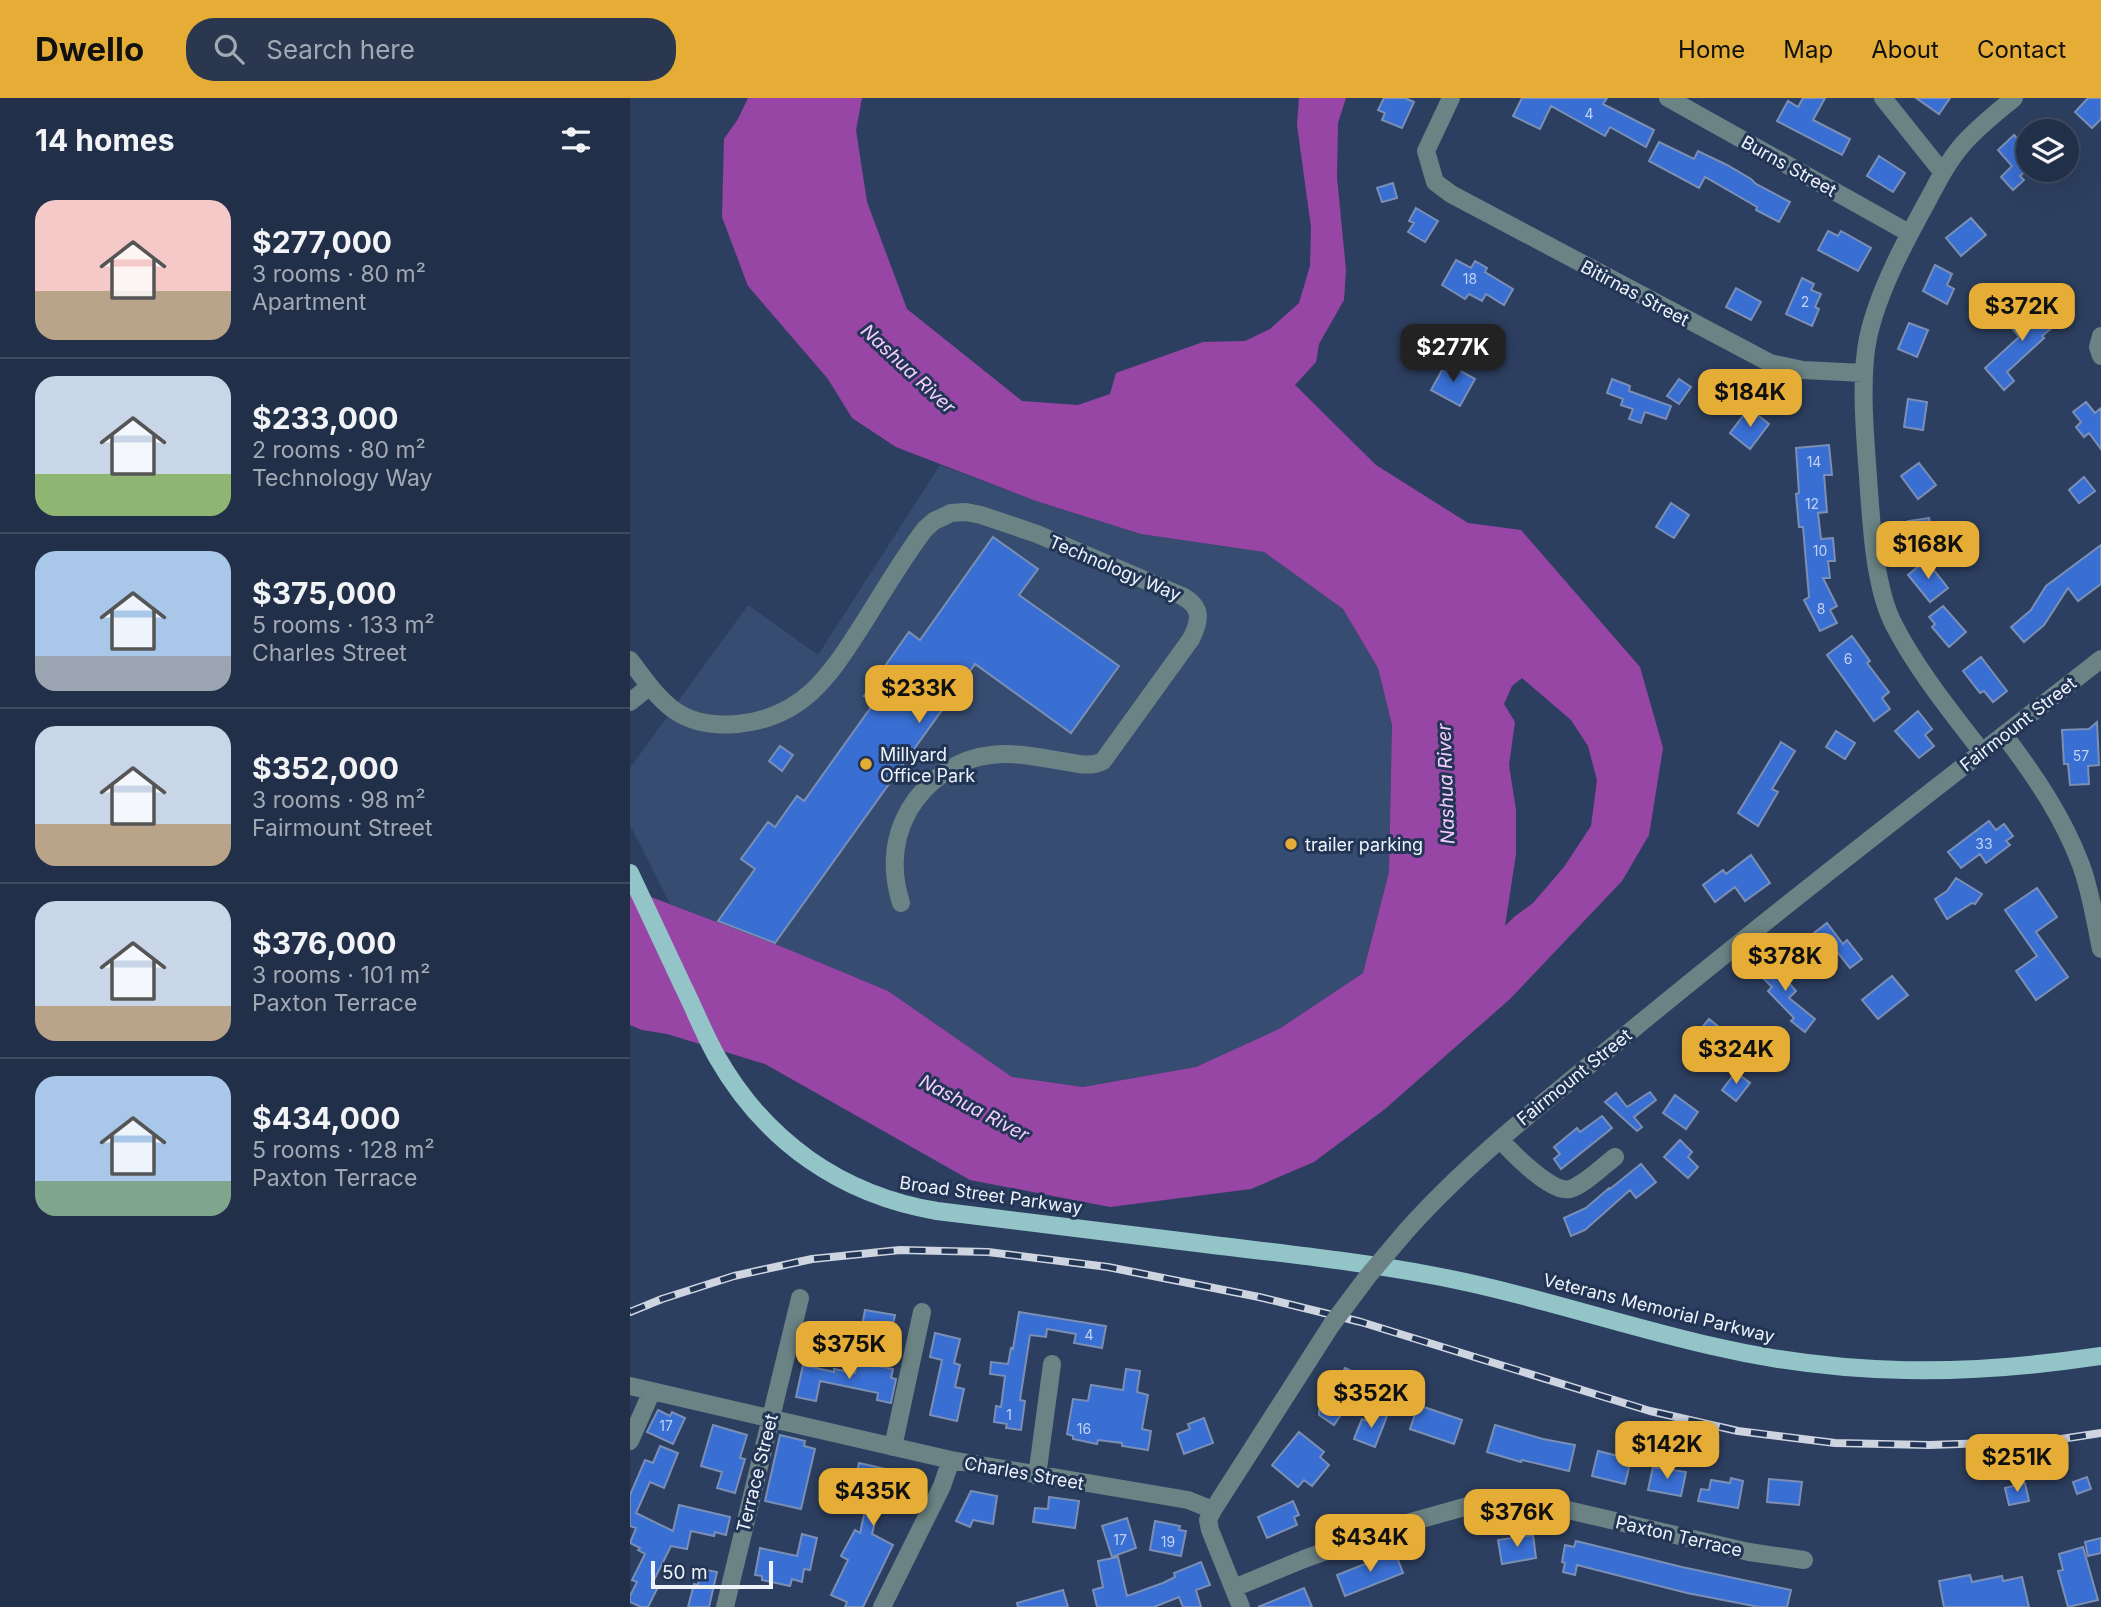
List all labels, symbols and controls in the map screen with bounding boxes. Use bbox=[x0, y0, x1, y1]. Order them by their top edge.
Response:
search box bbox=[186, 18, 676, 81]
text: Dwello bbox=[35, 29, 144, 69]
icon: search bbox=[210, 30, 248, 68]
text: Search here bbox=[266, 34, 415, 65]
text: Home bbox=[1678, 35, 1745, 64]
text: Map bbox=[1783, 35, 1833, 64]
text: About bbox=[1871, 35, 1939, 64]
text: Contact bbox=[1977, 35, 2066, 64]
house number: 4 bbox=[1584, 105, 1594, 122]
map controls bbox=[2016, 119, 2079, 182]
button: layers bbox=[2016, 119, 2079, 182]
icon: filters bbox=[557, 121, 595, 159]
text: 14 homes bbox=[35, 122, 174, 158]
street label: Burns Street bbox=[1738, 131, 1840, 201]
text: $277,000 bbox=[252, 224, 392, 260]
icon: home bbox=[91, 228, 175, 312]
street label: Bitirnas Street bbox=[1577, 256, 1693, 330]
text: 3 rooms · 80 m² bbox=[252, 260, 426, 288]
house number: 18 bbox=[1463, 270, 1477, 287]
pin: $372K bbox=[1973, 284, 2071, 343]
text: Apartment bbox=[252, 288, 366, 316]
text: $372K bbox=[1985, 292, 2059, 320]
house number: 2 bbox=[1801, 293, 1809, 310]
water label: Nashua River bbox=[856, 319, 961, 419]
pin: $277K bbox=[1404, 324, 1502, 384]
text: $277K bbox=[1416, 333, 1490, 361]
pin: $184K bbox=[1701, 370, 1799, 429]
text: $184K bbox=[1714, 378, 1786, 406]
text: $233,000 bbox=[252, 400, 398, 436]
icon: home bbox=[91, 404, 175, 488]
text: 2 rooms · 80 m² bbox=[252, 436, 426, 464]
house number: 14 bbox=[1807, 453, 1821, 470]
text: Technology Way bbox=[252, 464, 432, 492]
house number: 12 bbox=[1805, 495, 1819, 512]
pin: $168K bbox=[1879, 522, 1977, 581]
text: $168K bbox=[1892, 530, 1964, 558]
street label: Technology Way bbox=[1046, 531, 1184, 605]
house number: 10 bbox=[1813, 542, 1827, 559]
text: $375,000 bbox=[252, 575, 396, 611]
icon: home bbox=[91, 579, 175, 663]
house number: 8 bbox=[1817, 600, 1825, 617]
text: 5 rooms · 133 m² bbox=[252, 611, 435, 639]
text: Charles Street bbox=[252, 639, 407, 667]
house number: 6 bbox=[1844, 650, 1852, 667]
pin: $233K bbox=[870, 666, 968, 725]
street label: Fairmount Street bbox=[1956, 672, 2080, 776]
text: $233K bbox=[881, 674, 957, 702]
water label: Nashua River bbox=[1432, 722, 1460, 845]
place label: Millyard Office Park bbox=[880, 744, 975, 786]
house number: 57 bbox=[2073, 747, 2089, 764]
text: $352,000 bbox=[252, 750, 399, 786]
icon: home bbox=[91, 754, 175, 838]
marker: Millyard Office Park bbox=[858, 756, 874, 772]
text: 3 rooms · 98 m² bbox=[252, 786, 426, 814]
text: Fairmount Street bbox=[252, 814, 433, 842]
place label: trailer parking bbox=[1305, 834, 1423, 855]
house number: 33 bbox=[1975, 835, 1993, 852]
marker: trailer parking bbox=[1283, 836, 1299, 852]
text: $376,000 bbox=[252, 925, 396, 961]
icon: home bbox=[91, 929, 175, 1013]
pin: $378K bbox=[1736, 934, 1834, 993]
text: $378K bbox=[1748, 942, 1822, 970]
text: 3 rooms · 101 m² bbox=[252, 961, 430, 989]
text: Paxton Terrace bbox=[252, 989, 417, 1017]
street label: Fairmount Street bbox=[1512, 1024, 1636, 1130]
pin: $324K bbox=[1687, 1026, 1785, 1086]
text: $324K bbox=[1698, 1035, 1774, 1063]
water label: Nashua River bbox=[915, 1070, 1033, 1147]
text: $434,000 bbox=[252, 1100, 400, 1136]
icon: home bbox=[91, 1104, 175, 1188]
text: 5 rooms · 128 m² bbox=[252, 1136, 435, 1164]
text: Paxton Terrace bbox=[252, 1164, 417, 1192]
street label: Broad Street Parkway bbox=[898, 1172, 1084, 1218]
street label: Veterans Memorial Parkway bbox=[1541, 1269, 1777, 1347]
pin: $375K bbox=[800, 1322, 898, 1381]
house number: 4 bbox=[1084, 1326, 1094, 1343]
text: $375K bbox=[812, 1330, 886, 1358]
pin: $352K bbox=[1322, 1370, 1420, 1430]
text: $352K bbox=[1333, 1379, 1409, 1407]
house number: 1 bbox=[1006, 1406, 1012, 1423]
street label: Terrace Street bbox=[732, 1412, 782, 1534]
house number: 17 bbox=[659, 1417, 673, 1434]
house number: 16 bbox=[1077, 1420, 1091, 1437]
pin: $142K bbox=[1618, 1422, 1716, 1481]
text: $142K bbox=[1631, 1430, 1703, 1458]
pin: $251K bbox=[1968, 1434, 2066, 1494]
text: $251K bbox=[1982, 1443, 2052, 1471]
street label: Charles Street bbox=[963, 1452, 1086, 1494]
pin: $435K bbox=[824, 1468, 922, 1528]
text: $435K bbox=[835, 1477, 911, 1505]
pin: $376K bbox=[1468, 1490, 1566, 1549]
text: $376K bbox=[1480, 1498, 1554, 1526]
street label: Paxton Terrace bbox=[1614, 1511, 1744, 1561]
pin: $434K bbox=[1321, 1514, 1419, 1574]
text: $434K bbox=[1331, 1523, 1409, 1551]
house number: 17 bbox=[1113, 1531, 1127, 1548]
house number: 19 bbox=[1161, 1533, 1175, 1550]
scale bar bbox=[651, 1558, 774, 1590]
text: 50 m bbox=[662, 1561, 708, 1584]

